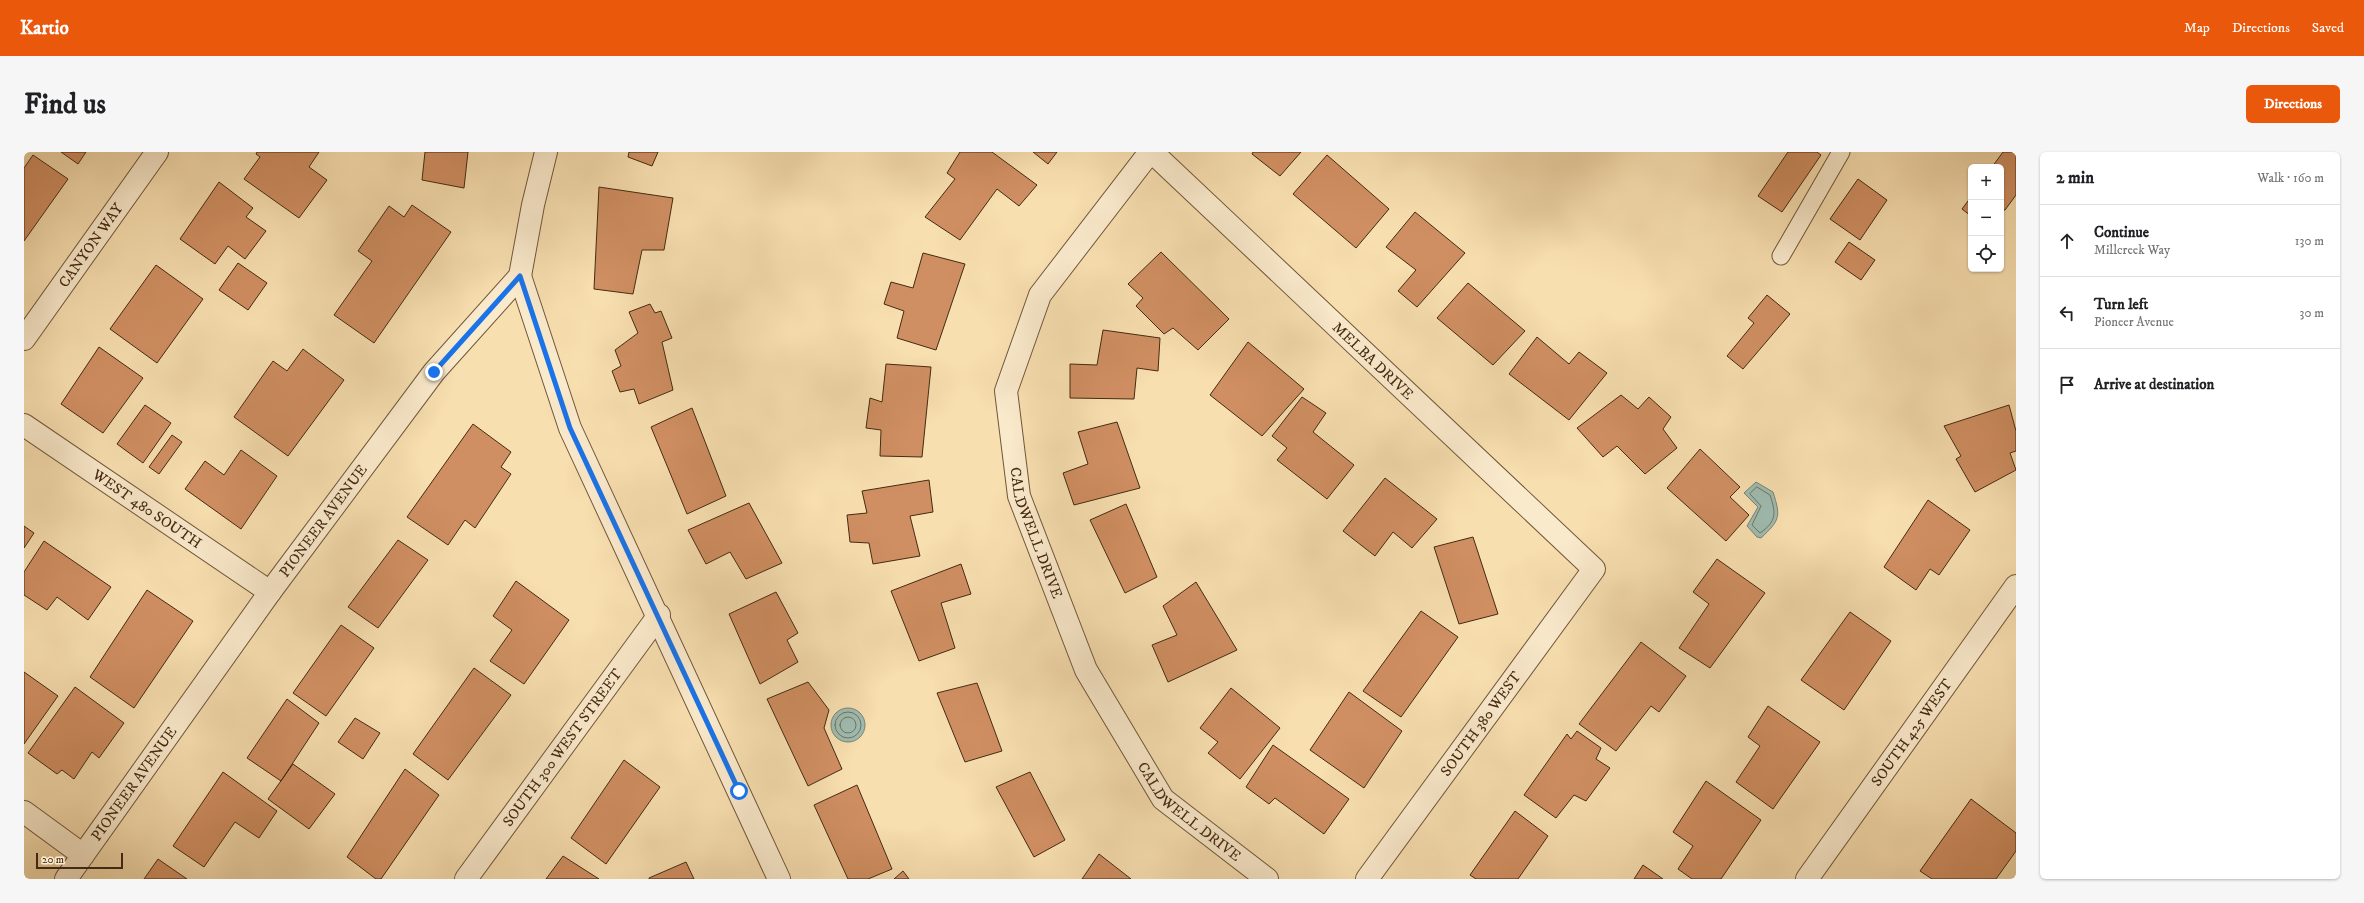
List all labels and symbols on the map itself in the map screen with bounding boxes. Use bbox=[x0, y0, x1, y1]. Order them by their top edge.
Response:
street label: CANYON WAY bbox=[54, 199, 127, 291]
street label: MELBA DRIVE bbox=[1329, 318, 1418, 404]
route end bbox=[425, 363, 443, 381]
street label: PIONEER AVENUE bbox=[275, 460, 372, 581]
street label: WEST 480 SOUTH bbox=[88, 464, 206, 553]
street label: CALDWELL DRIVE bbox=[1006, 466, 1067, 601]
street label: SOUTH 300 WEST STREET bbox=[498, 664, 627, 830]
street label: SOUTH 380 WEST bbox=[1437, 667, 1526, 780]
street label: SOUTH 425 WEST bbox=[1867, 675, 1957, 790]
street label: PIONEER AVENUE bbox=[87, 722, 181, 844]
street label: CALDWELL DRIVE bbox=[1133, 758, 1245, 865]
route start bbox=[730, 782, 748, 800]
scale bar bbox=[36, 851, 123, 870]

